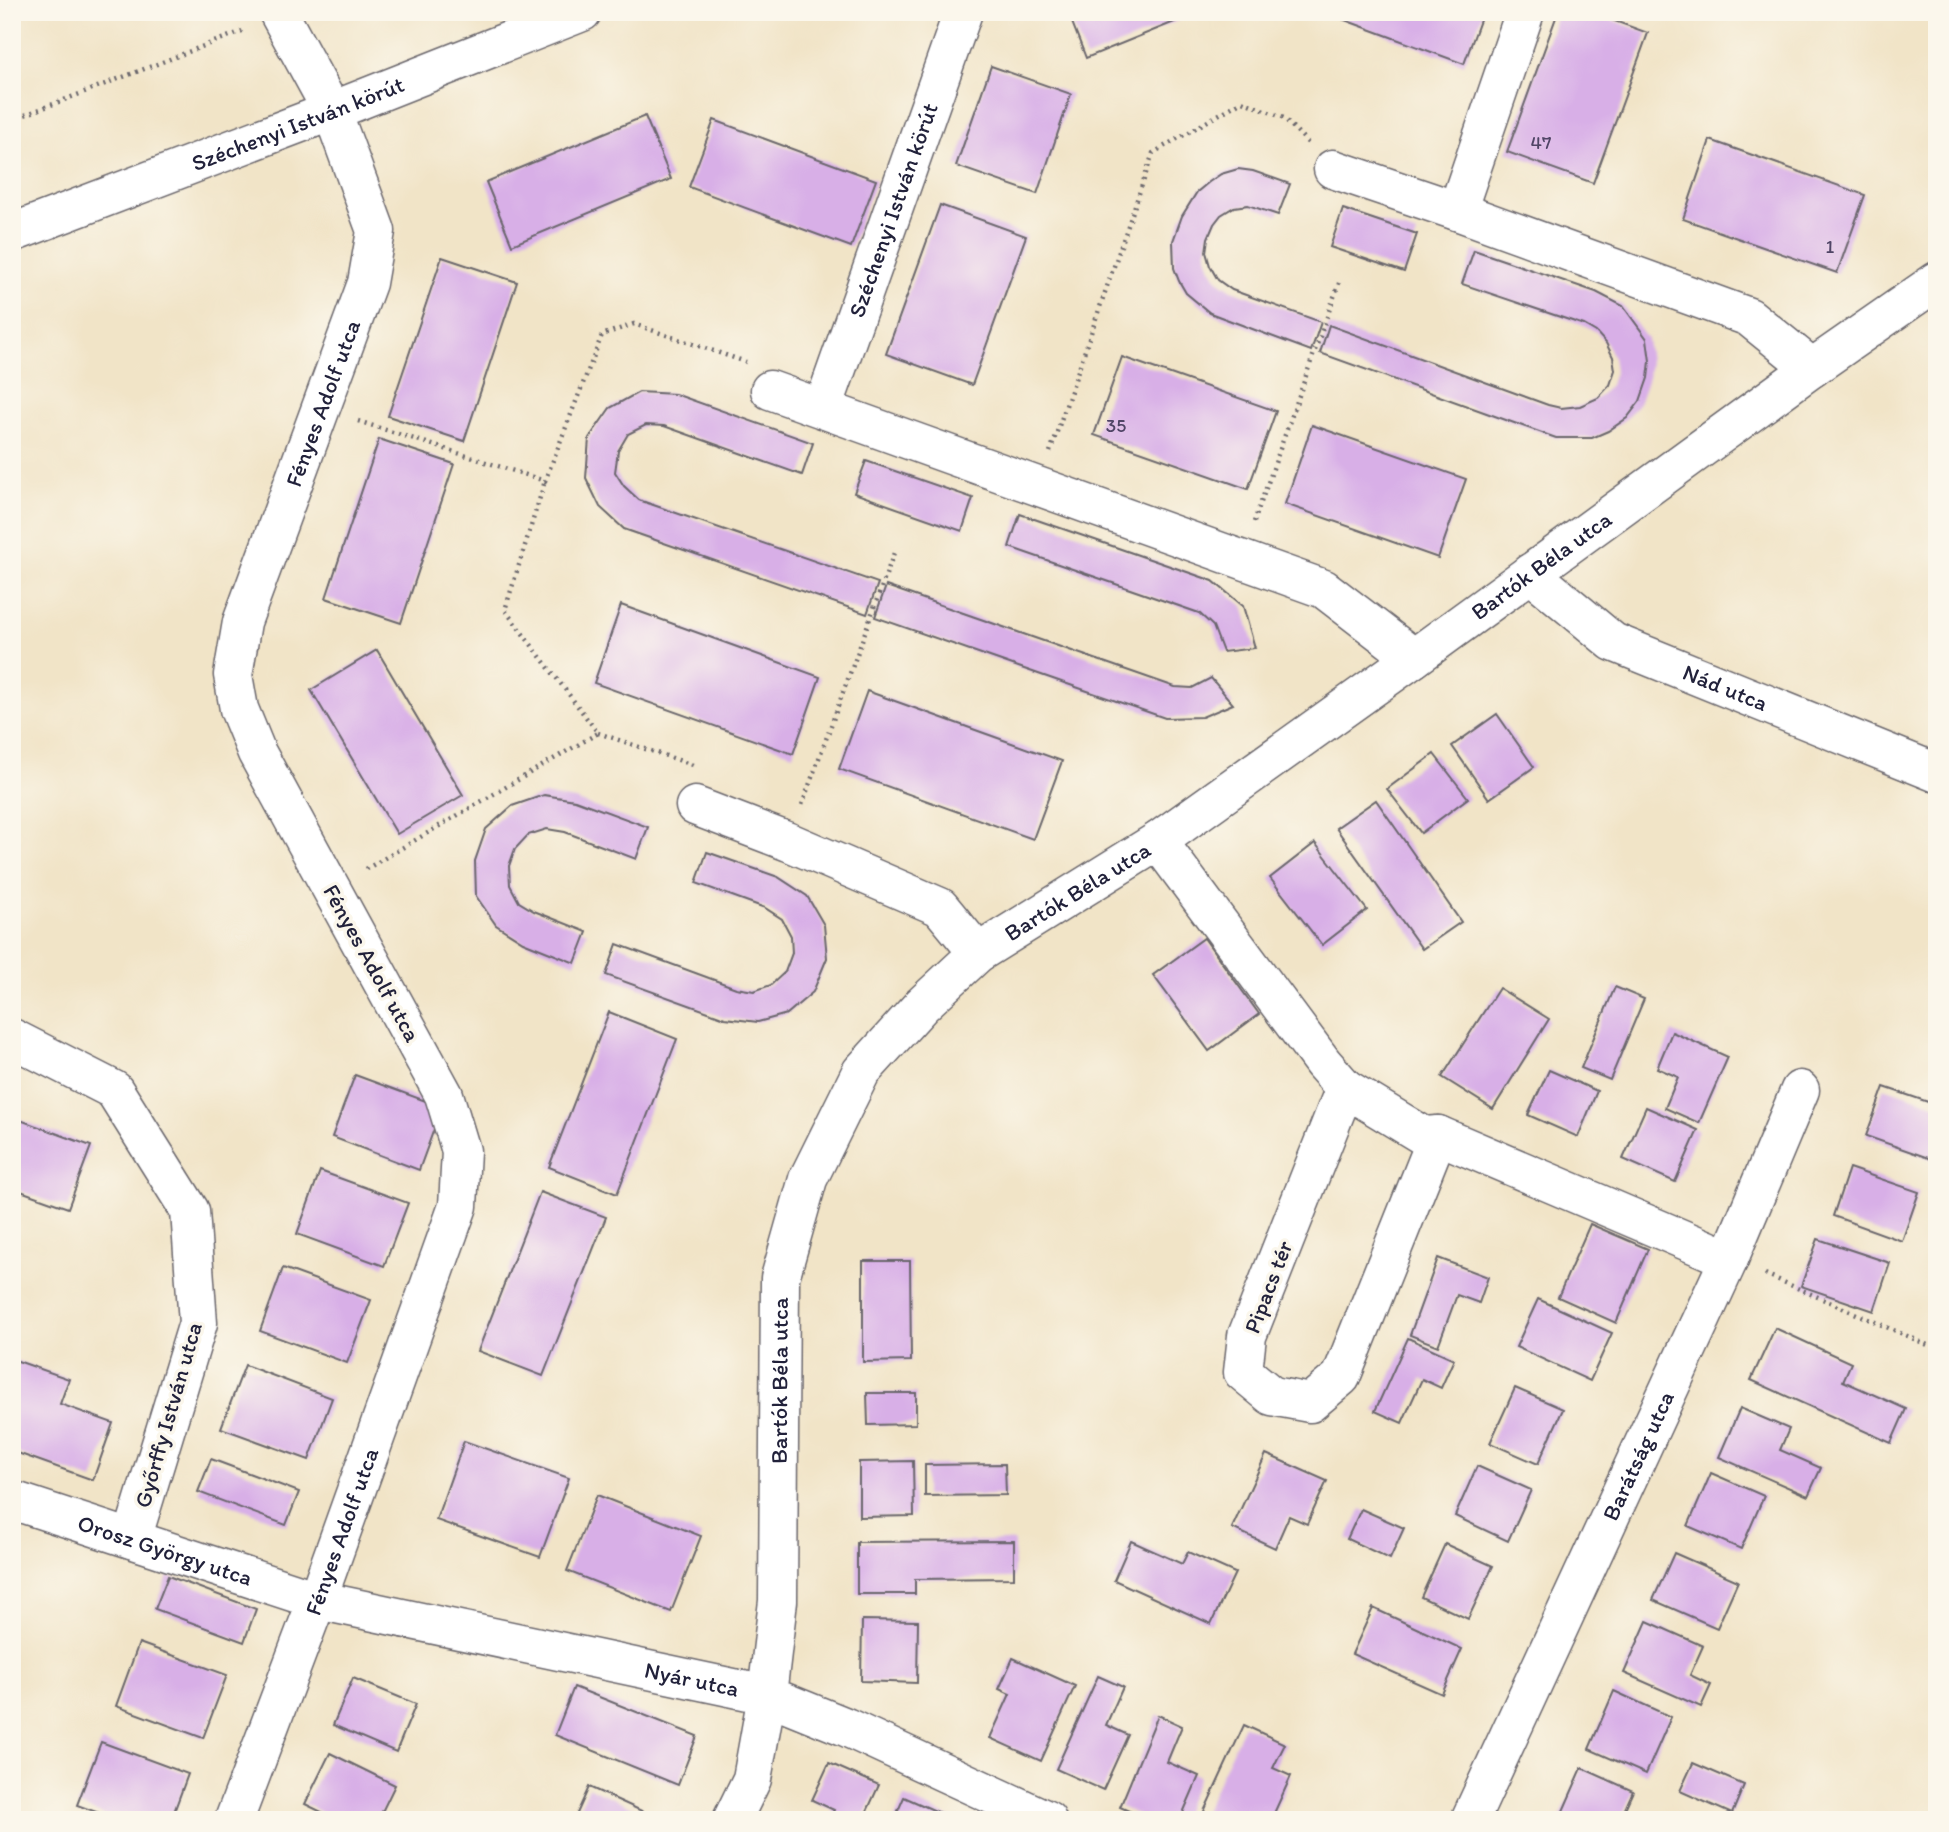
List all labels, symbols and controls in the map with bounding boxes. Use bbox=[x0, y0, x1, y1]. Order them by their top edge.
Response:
street label: Széchenyi István körút bbox=[188, 70, 408, 177]
street label: Széchenyi István körút bbox=[842, 99, 944, 321]
house number: 47 bbox=[1531, 131, 1551, 154]
house number: 1 bbox=[1826, 235, 1835, 258]
street label: Fényes Adolf utca bbox=[279, 316, 366, 491]
house number: 35 bbox=[1106, 414, 1126, 437]
street label: Bartók Béla utca bbox=[1466, 505, 1617, 626]
street label: Nád utca bbox=[1679, 658, 1772, 717]
street label: Bartók Béla utca bbox=[999, 835, 1156, 947]
street label: Fényes Adolf utca bbox=[317, 879, 427, 1047]
street label: Pipacs tér bbox=[1238, 1237, 1299, 1337]
street label: Bartók Béla utca bbox=[765, 1297, 794, 1464]
street label: Győrffy István utca bbox=[128, 1319, 208, 1511]
street label: Barátság utca bbox=[1596, 1387, 1680, 1525]
street label: Fényes Adolf utca bbox=[299, 1444, 384, 1619]
street label: Orosz György utca bbox=[74, 1508, 256, 1592]
street label: Nyár utca bbox=[642, 1656, 741, 1703]

